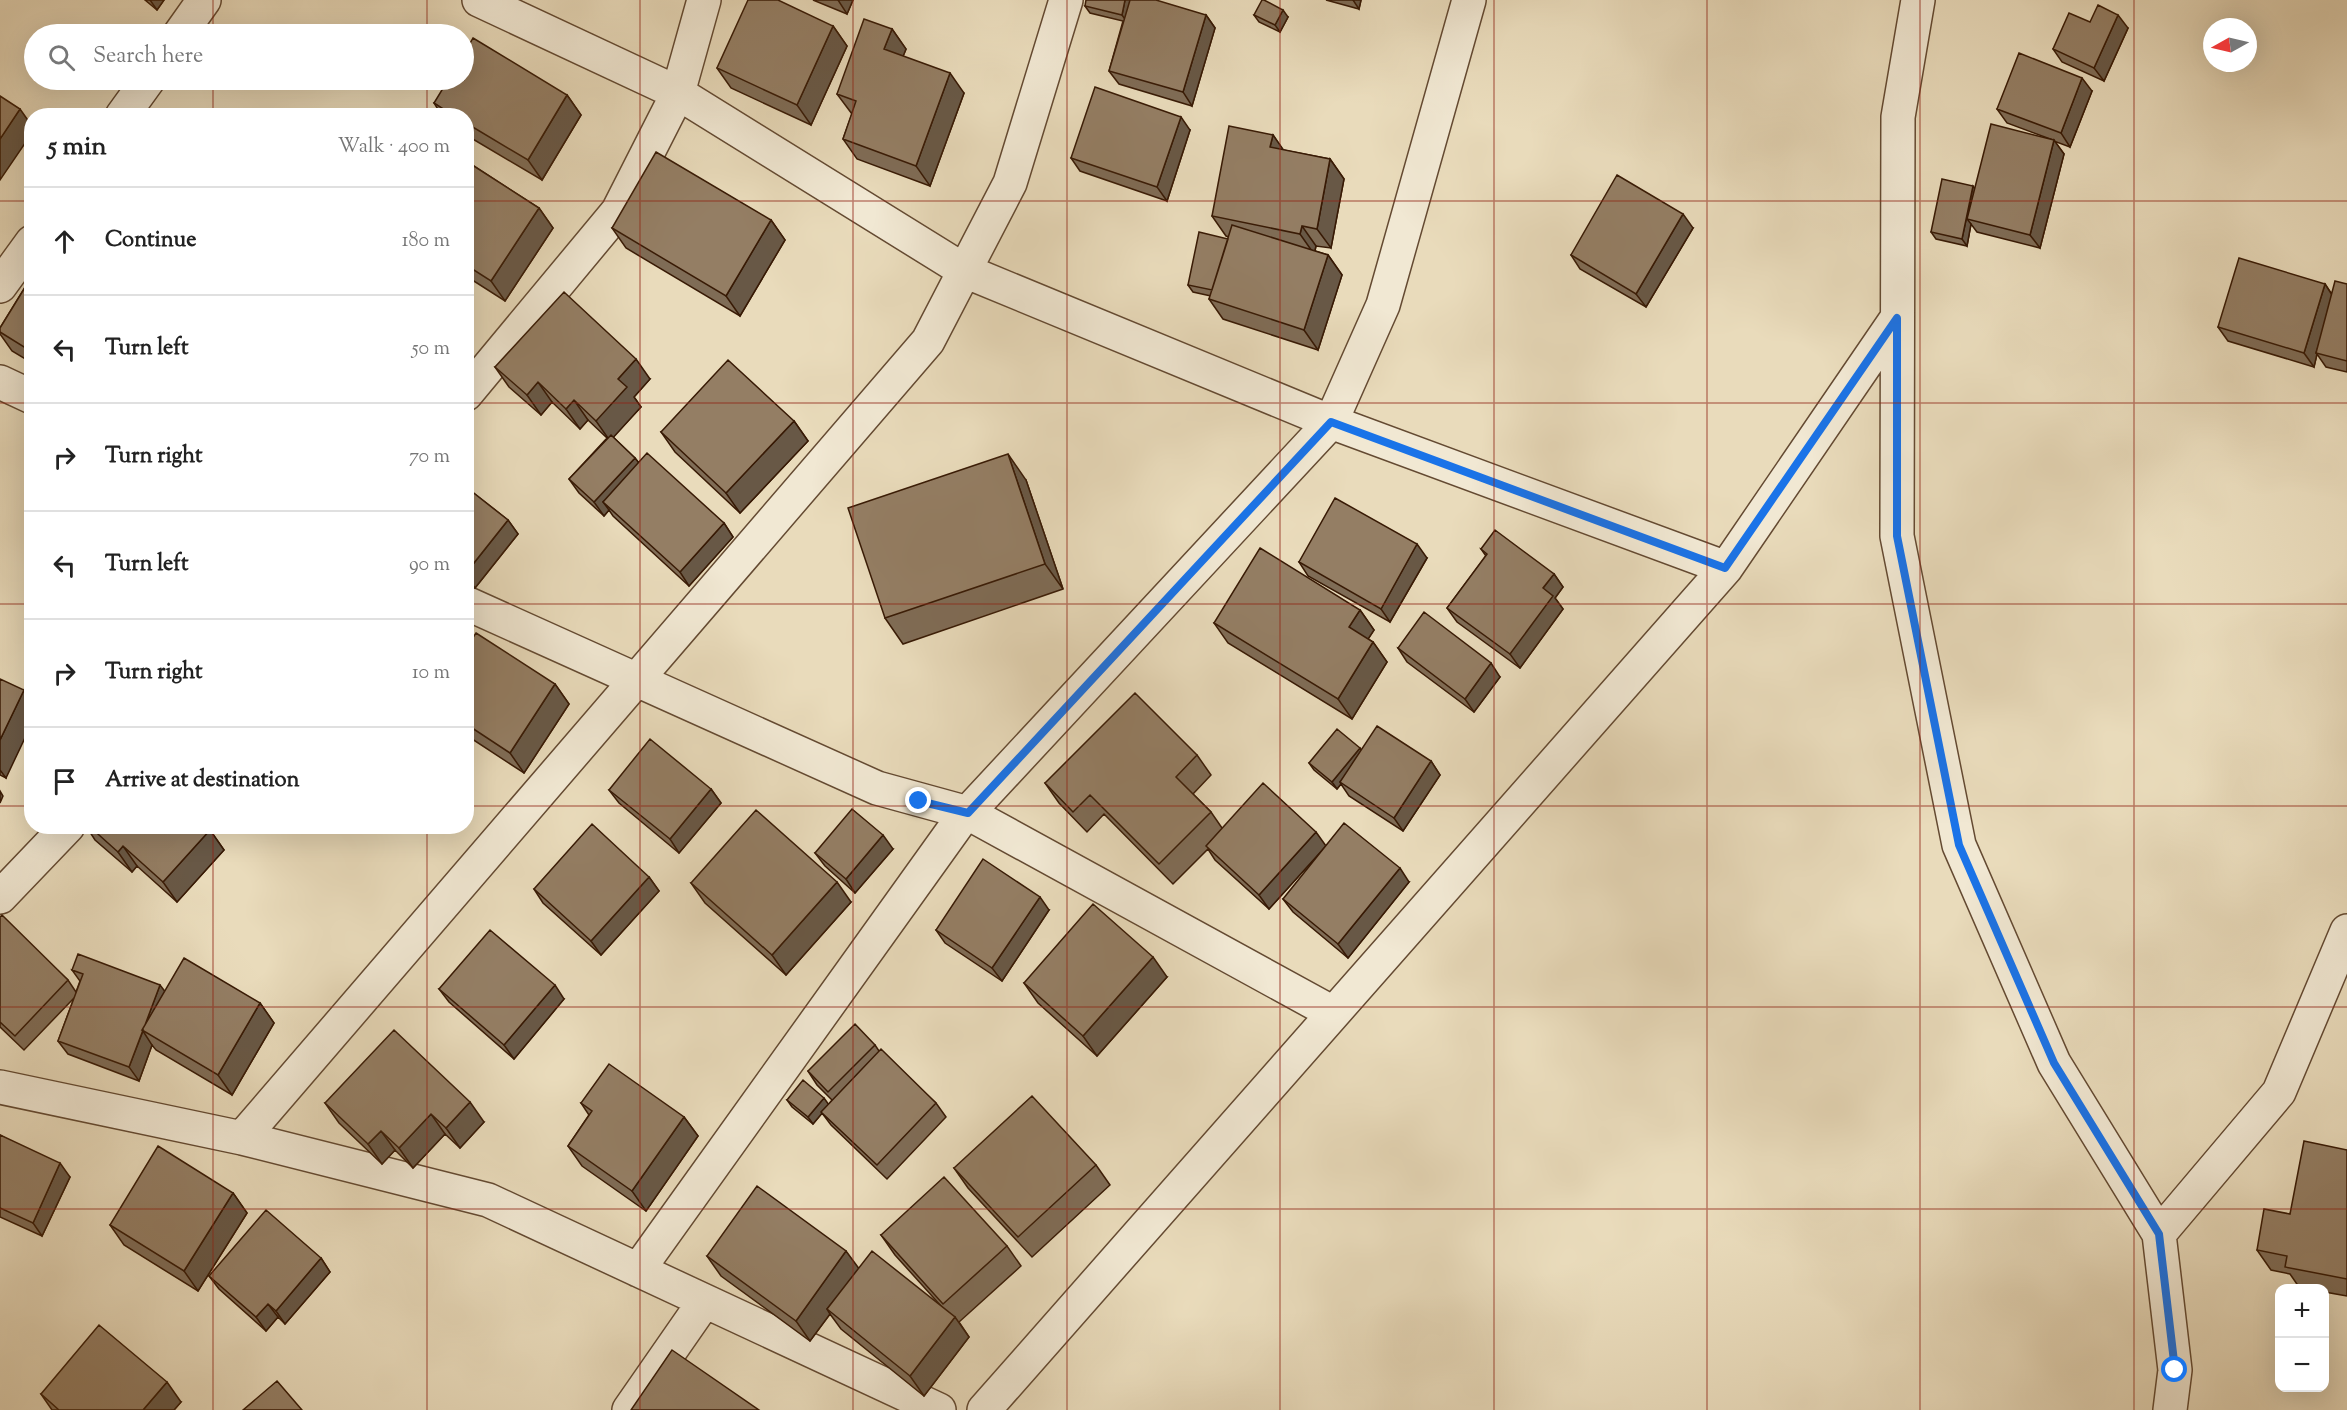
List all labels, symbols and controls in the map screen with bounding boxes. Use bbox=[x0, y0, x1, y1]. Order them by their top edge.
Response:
north arrow bbox=[2203, 18, 2257, 72]
search box bbox=[24, 24, 474, 90]
icon: search bbox=[45, 41, 78, 74]
text: Search here bbox=[93, 41, 203, 73]
text: 5 min bbox=[48, 129, 107, 166]
text: Walk · 400 m bbox=[338, 133, 450, 162]
icon: ahead bbox=[48, 225, 81, 258]
text: Continue bbox=[105, 225, 196, 257]
text: 180 m bbox=[402, 227, 450, 256]
icon: left bbox=[48, 333, 81, 366]
text: Turn left bbox=[105, 333, 188, 365]
text: 50 m bbox=[412, 335, 450, 364]
icon: right bbox=[48, 441, 81, 474]
text: Turn right bbox=[105, 441, 202, 473]
text: 70 m bbox=[409, 443, 450, 472]
icon: left bbox=[48, 549, 81, 582]
text: Turn left bbox=[105, 549, 188, 581]
text: 90 m bbox=[409, 551, 450, 580]
icon: right bbox=[48, 657, 81, 690]
text: Turn right bbox=[105, 657, 202, 689]
text: 10 m bbox=[412, 659, 450, 688]
icon: arrive bbox=[48, 765, 81, 798]
text: Arrive at destination bbox=[105, 765, 300, 797]
route end bbox=[905, 787, 931, 813]
map controls bbox=[2275, 1284, 2329, 1392]
button: + bbox=[2275, 1284, 2329, 1338]
button: − bbox=[2275, 1338, 2329, 1392]
route start bbox=[2161, 1356, 2187, 1382]

